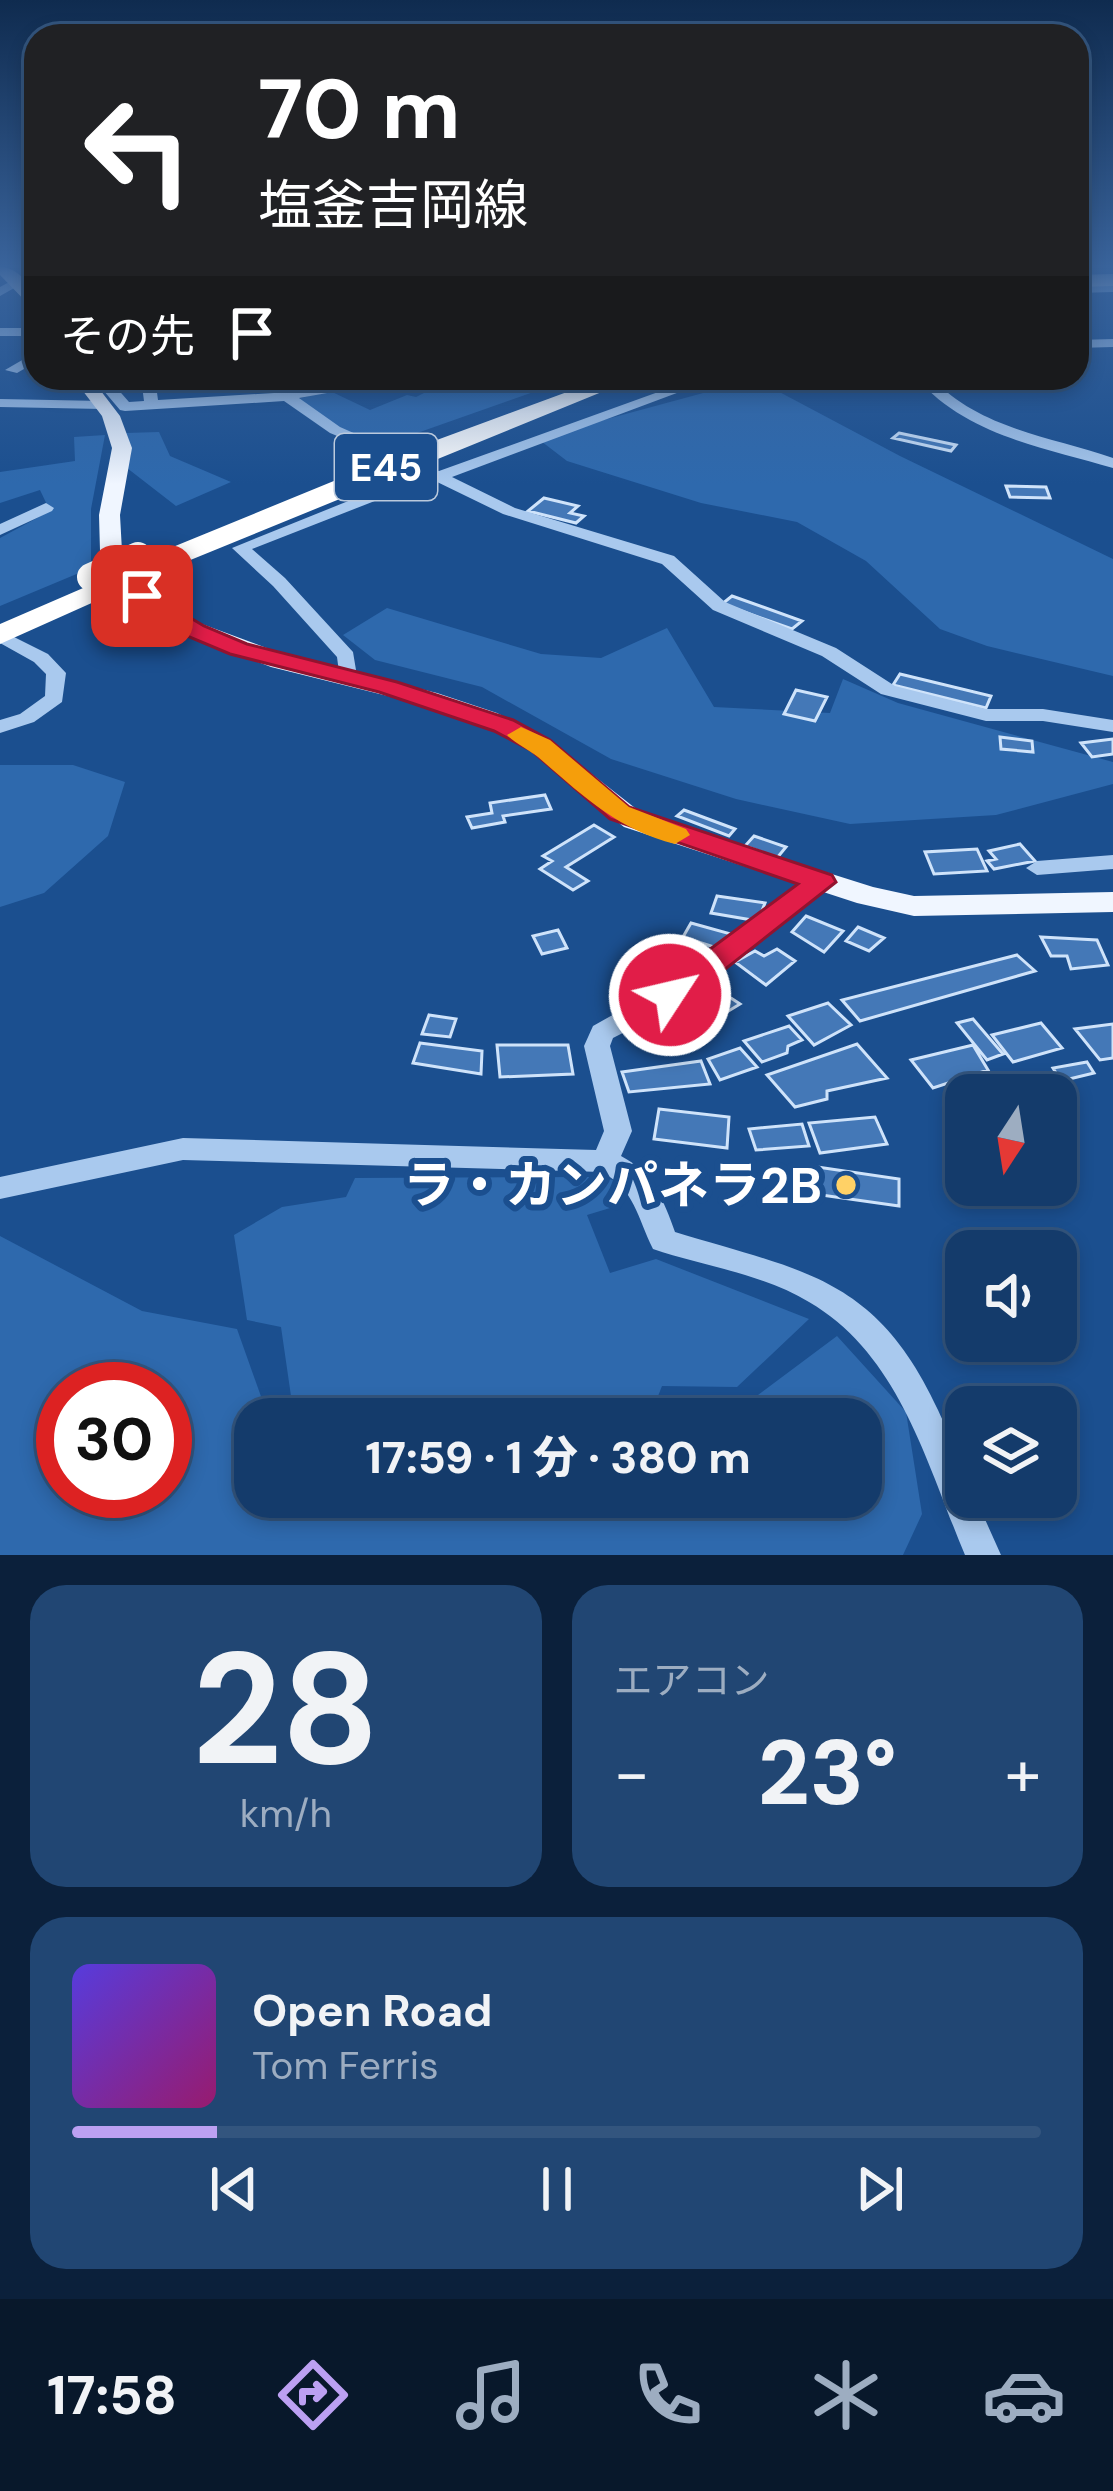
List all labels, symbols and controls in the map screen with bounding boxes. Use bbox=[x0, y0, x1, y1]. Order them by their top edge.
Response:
text: 70 m bbox=[258, 55, 461, 164]
icon: left bbox=[60, 72, 216, 228]
text: 塩釜吉岡線 bbox=[258, 170, 528, 241]
icon: arrive bbox=[219, 300, 285, 366]
text: その先 bbox=[60, 307, 195, 366]
road number: E45 bbox=[335, 434, 437, 500]
pin bbox=[91, 545, 193, 647]
icon: arrive bbox=[109, 563, 175, 629]
position arrow bbox=[607, 932, 733, 1058]
north arrow bbox=[945, 1074, 1077, 1206]
map controls bbox=[945, 1074, 1077, 1518]
place label: ラ・カンパネラ2B bbox=[403, 1152, 822, 1219]
marker: ラ・カンパネラ2B bbox=[833, 1172, 859, 1198]
button: sound bbox=[945, 1230, 1077, 1362]
speed limit sign: 30 bbox=[36, 1362, 192, 1518]
button: layers bbox=[945, 1386, 1077, 1518]
text: 17:59 · 1 分 · 380 m bbox=[365, 1428, 751, 1487]
text: 28 bbox=[192, 1608, 380, 1811]
text: エアコン bbox=[614, 1655, 770, 1706]
text: 23° bbox=[758, 1715, 897, 1832]
text: − bbox=[614, 1731, 650, 1816]
text: + bbox=[1005, 1731, 1041, 1816]
text: km/h bbox=[240, 1788, 332, 1839]
text: Open Road bbox=[252, 1981, 493, 2040]
text: Tom Ferris bbox=[252, 2040, 439, 2091]
icon: previous bbox=[201, 2156, 267, 2222]
icon: pause bbox=[524, 2156, 590, 2222]
icon: next bbox=[847, 2156, 913, 2222]
icon: directions bbox=[271, 2353, 355, 2437]
icon: music bbox=[449, 2353, 533, 2437]
icon: phone bbox=[626, 2353, 710, 2437]
icon: climate bbox=[804, 2353, 888, 2437]
icon: car bbox=[982, 2353, 1066, 2437]
text: 17:58 bbox=[47, 2360, 177, 2431]

